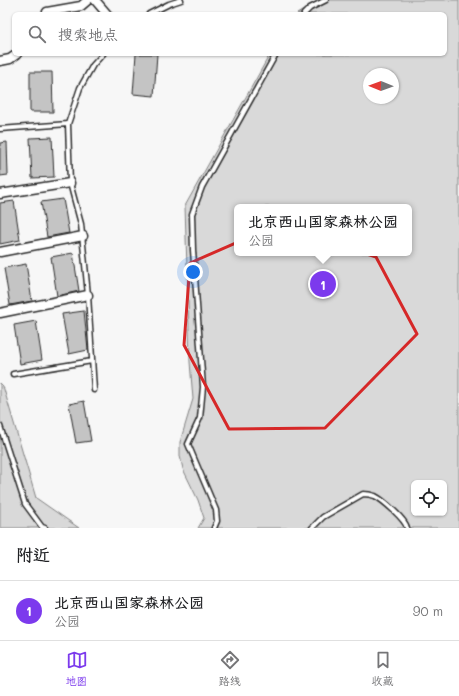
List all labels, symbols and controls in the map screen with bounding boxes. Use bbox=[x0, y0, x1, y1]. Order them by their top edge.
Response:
search box bbox=[12, 12, 447, 56]
icon: search bbox=[26, 23, 48, 45]
text: 搜索地点 bbox=[58, 24, 118, 44]
north arrow bbox=[363, 68, 399, 104]
popup bbox=[234, 204, 412, 256]
text: 北京西山国家森林公园 bbox=[248, 211, 398, 231]
text: 公园 bbox=[248, 231, 274, 248]
your location bbox=[183, 262, 203, 282]
pin: 1 bbox=[310, 269, 336, 299]
map controls bbox=[411, 480, 447, 516]
button: locate bbox=[411, 480, 447, 516]
text: 附近 bbox=[16, 543, 50, 565]
text: 北京西山国家森林公园 bbox=[54, 592, 204, 612]
text: 1 bbox=[26, 602, 32, 619]
text: 90 m bbox=[413, 602, 443, 619]
text: 公园 bbox=[54, 612, 80, 629]
tab: 地图 bbox=[66, 649, 88, 688]
tab: 路线 bbox=[219, 649, 241, 688]
tab: 收藏 bbox=[372, 649, 394, 688]

